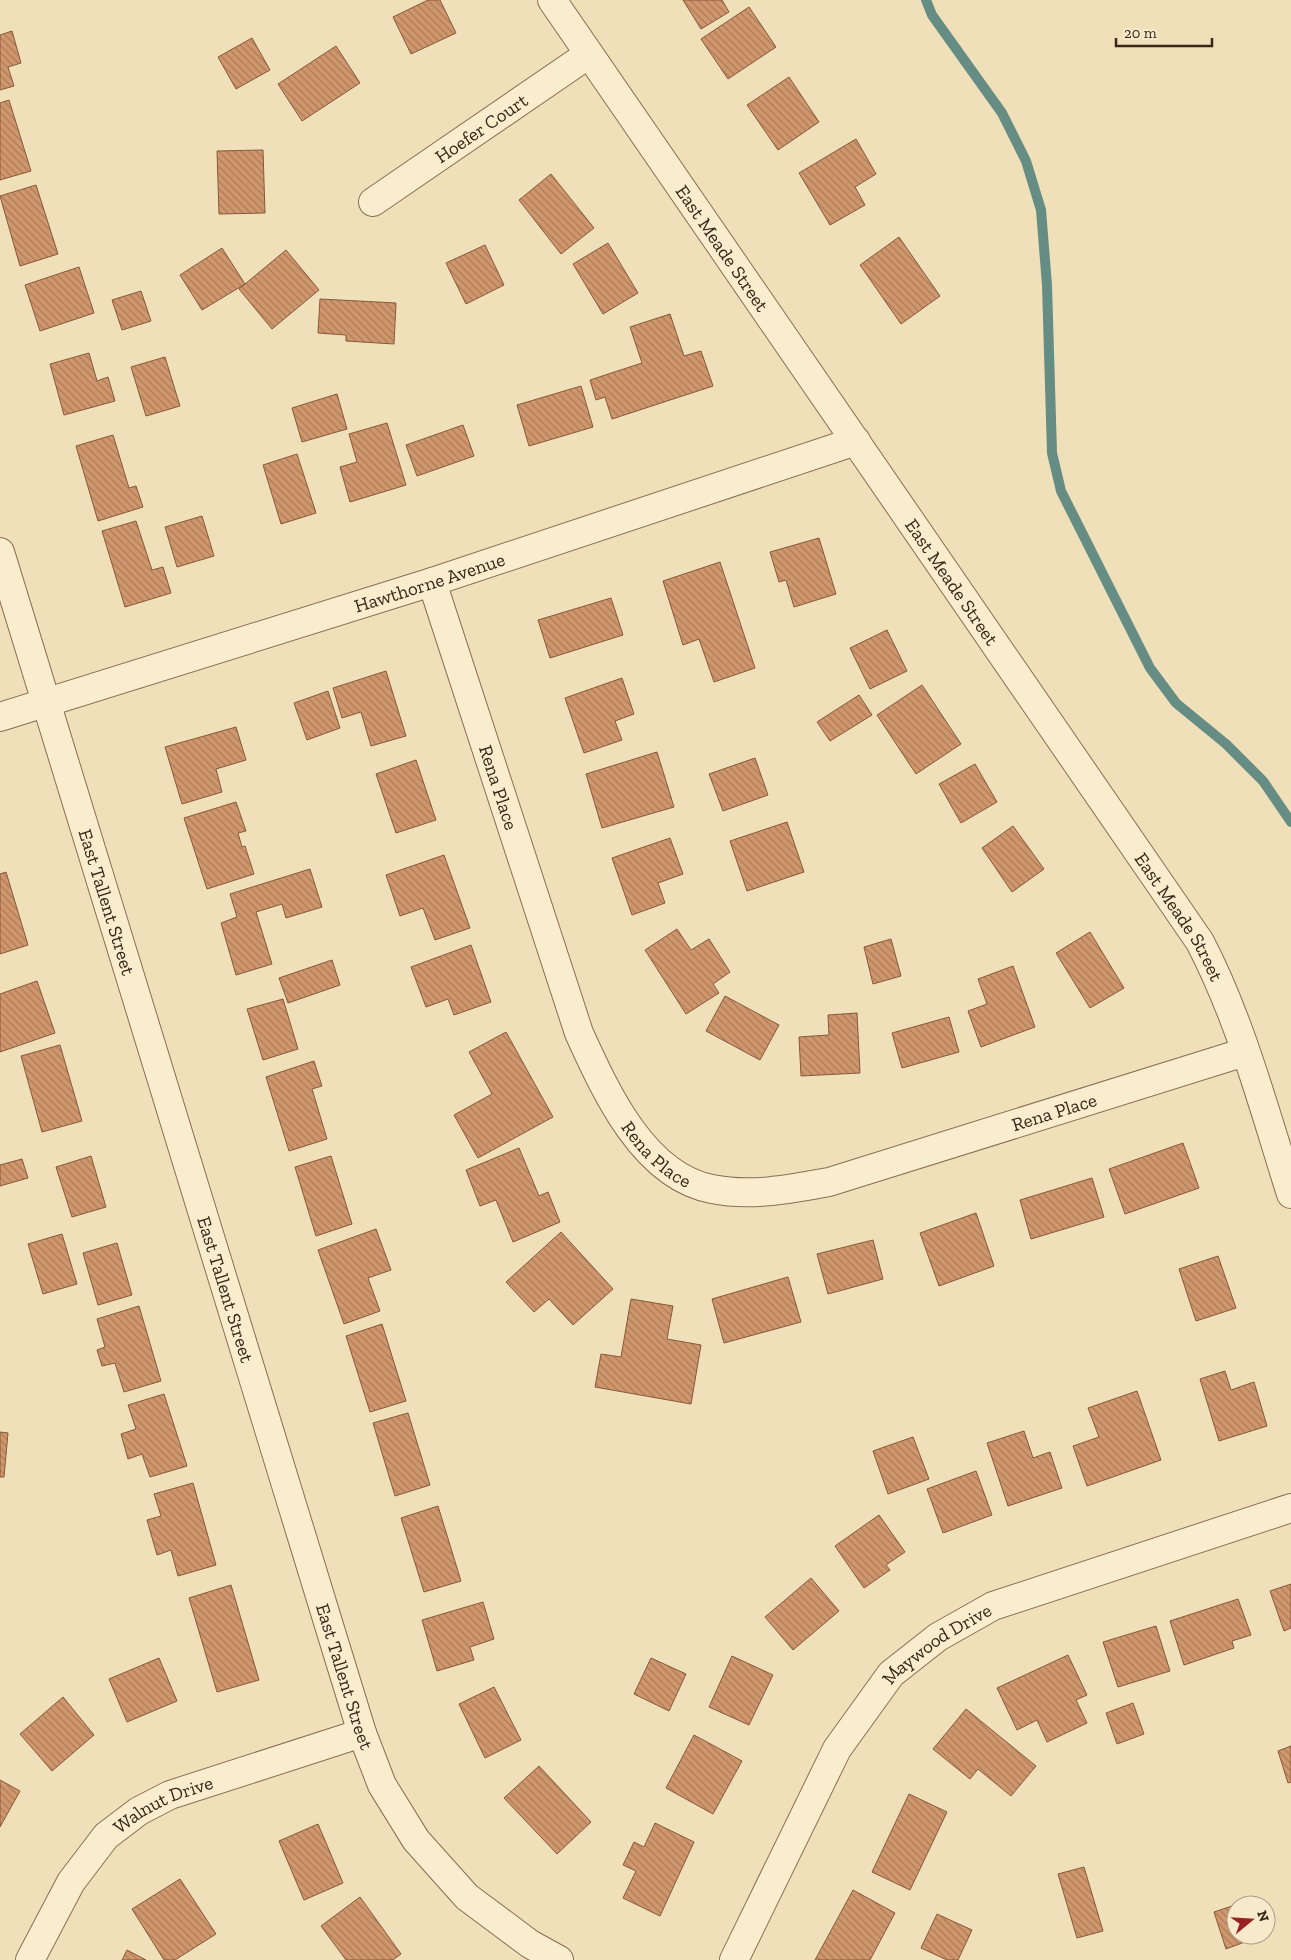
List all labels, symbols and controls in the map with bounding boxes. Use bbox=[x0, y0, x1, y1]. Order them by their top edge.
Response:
scale bar bbox=[1116, 15, 1212, 47]
text: 20 m bbox=[1124, 24, 1157, 42]
street label: Hoefer Court bbox=[430, 88, 532, 168]
street label: East Meade Street bbox=[671, 180, 774, 316]
street label: East Meade Street bbox=[901, 514, 1004, 649]
street label: Hawthorne Avenue bbox=[351, 547, 508, 617]
street label: Rena Place bbox=[474, 742, 523, 833]
street label: East Tallent Street bbox=[74, 826, 140, 978]
street label: East Meade Street bbox=[1130, 848, 1229, 984]
street label: Rena Place bbox=[1009, 1088, 1099, 1136]
street label: Rena Place bbox=[617, 1116, 695, 1192]
street label: East Tallent Street bbox=[193, 1213, 259, 1365]
street label: Maywood Drive bbox=[876, 1598, 995, 1688]
street label: East Tallent Street bbox=[311, 1601, 379, 1753]
street label: Walnut Drive bbox=[108, 1770, 216, 1838]
north arrow bbox=[1226, 1895, 1276, 1945]
text: N bbox=[1253, 1908, 1273, 1924]

